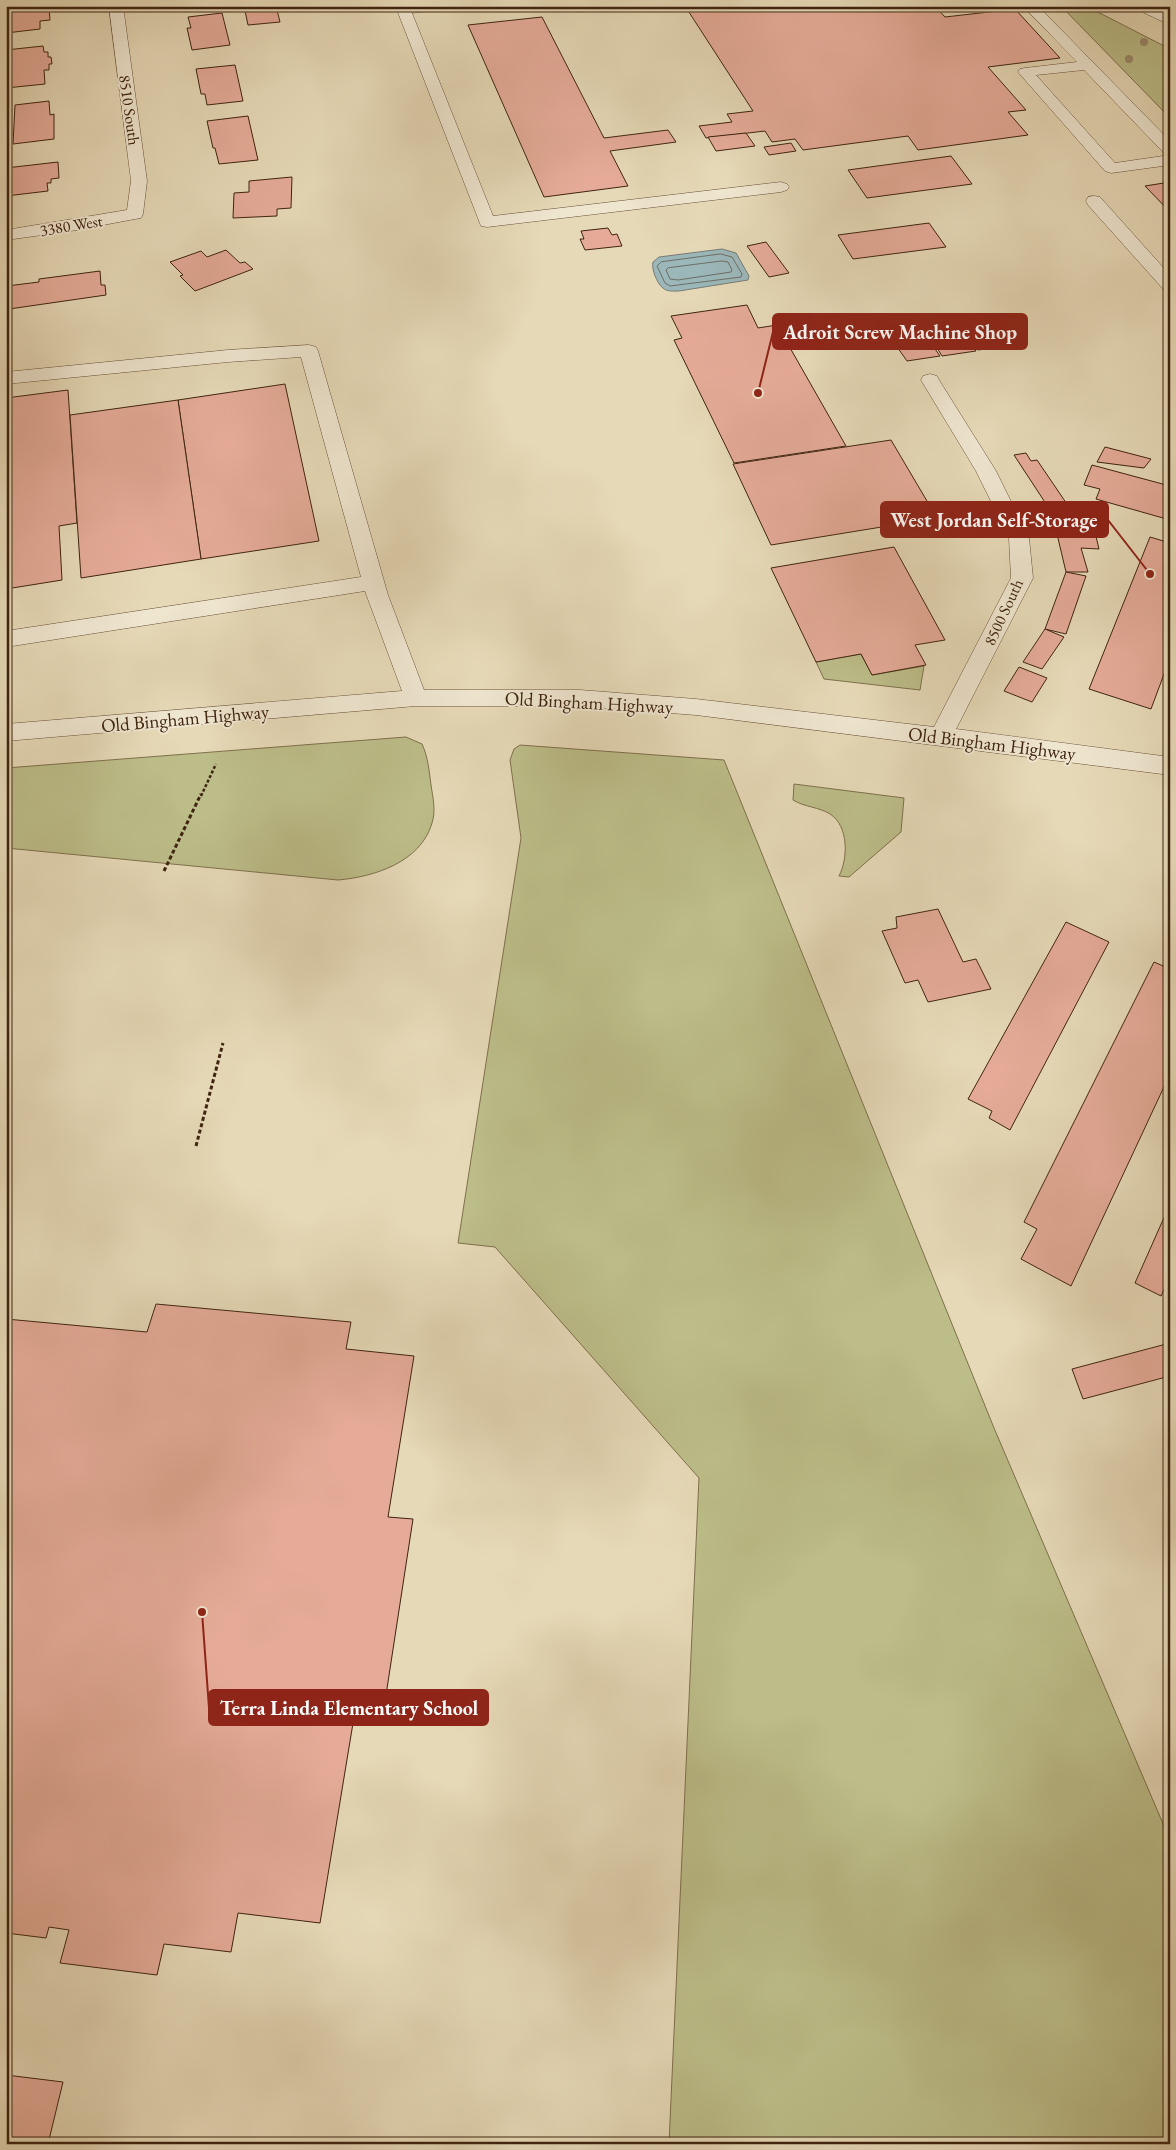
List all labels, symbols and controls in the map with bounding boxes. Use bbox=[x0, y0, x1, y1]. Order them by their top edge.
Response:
street label: 8510 South bbox=[114, 73, 145, 147]
street label: 3380 West bbox=[38, 210, 104, 241]
callout: Adroit Screw Machine Shop bbox=[773, 314, 1027, 349]
text: Adroit Screw Machine Shop bbox=[782, 319, 1017, 345]
callout: West Jordan Self-Storage bbox=[881, 502, 1108, 537]
text: West Jordan Self-Storage bbox=[890, 507, 1098, 533]
street label: 8500 South bbox=[979, 576, 1028, 649]
street label: Old Bingham Highway bbox=[504, 686, 674, 719]
street label: Old Bingham Highway bbox=[100, 699, 271, 738]
street label: Old Bingham Highway bbox=[907, 721, 1078, 766]
callout: Terra Linda Elementary School bbox=[209, 1690, 488, 1725]
text: Terra Linda Elementary School bbox=[220, 1695, 478, 1721]

